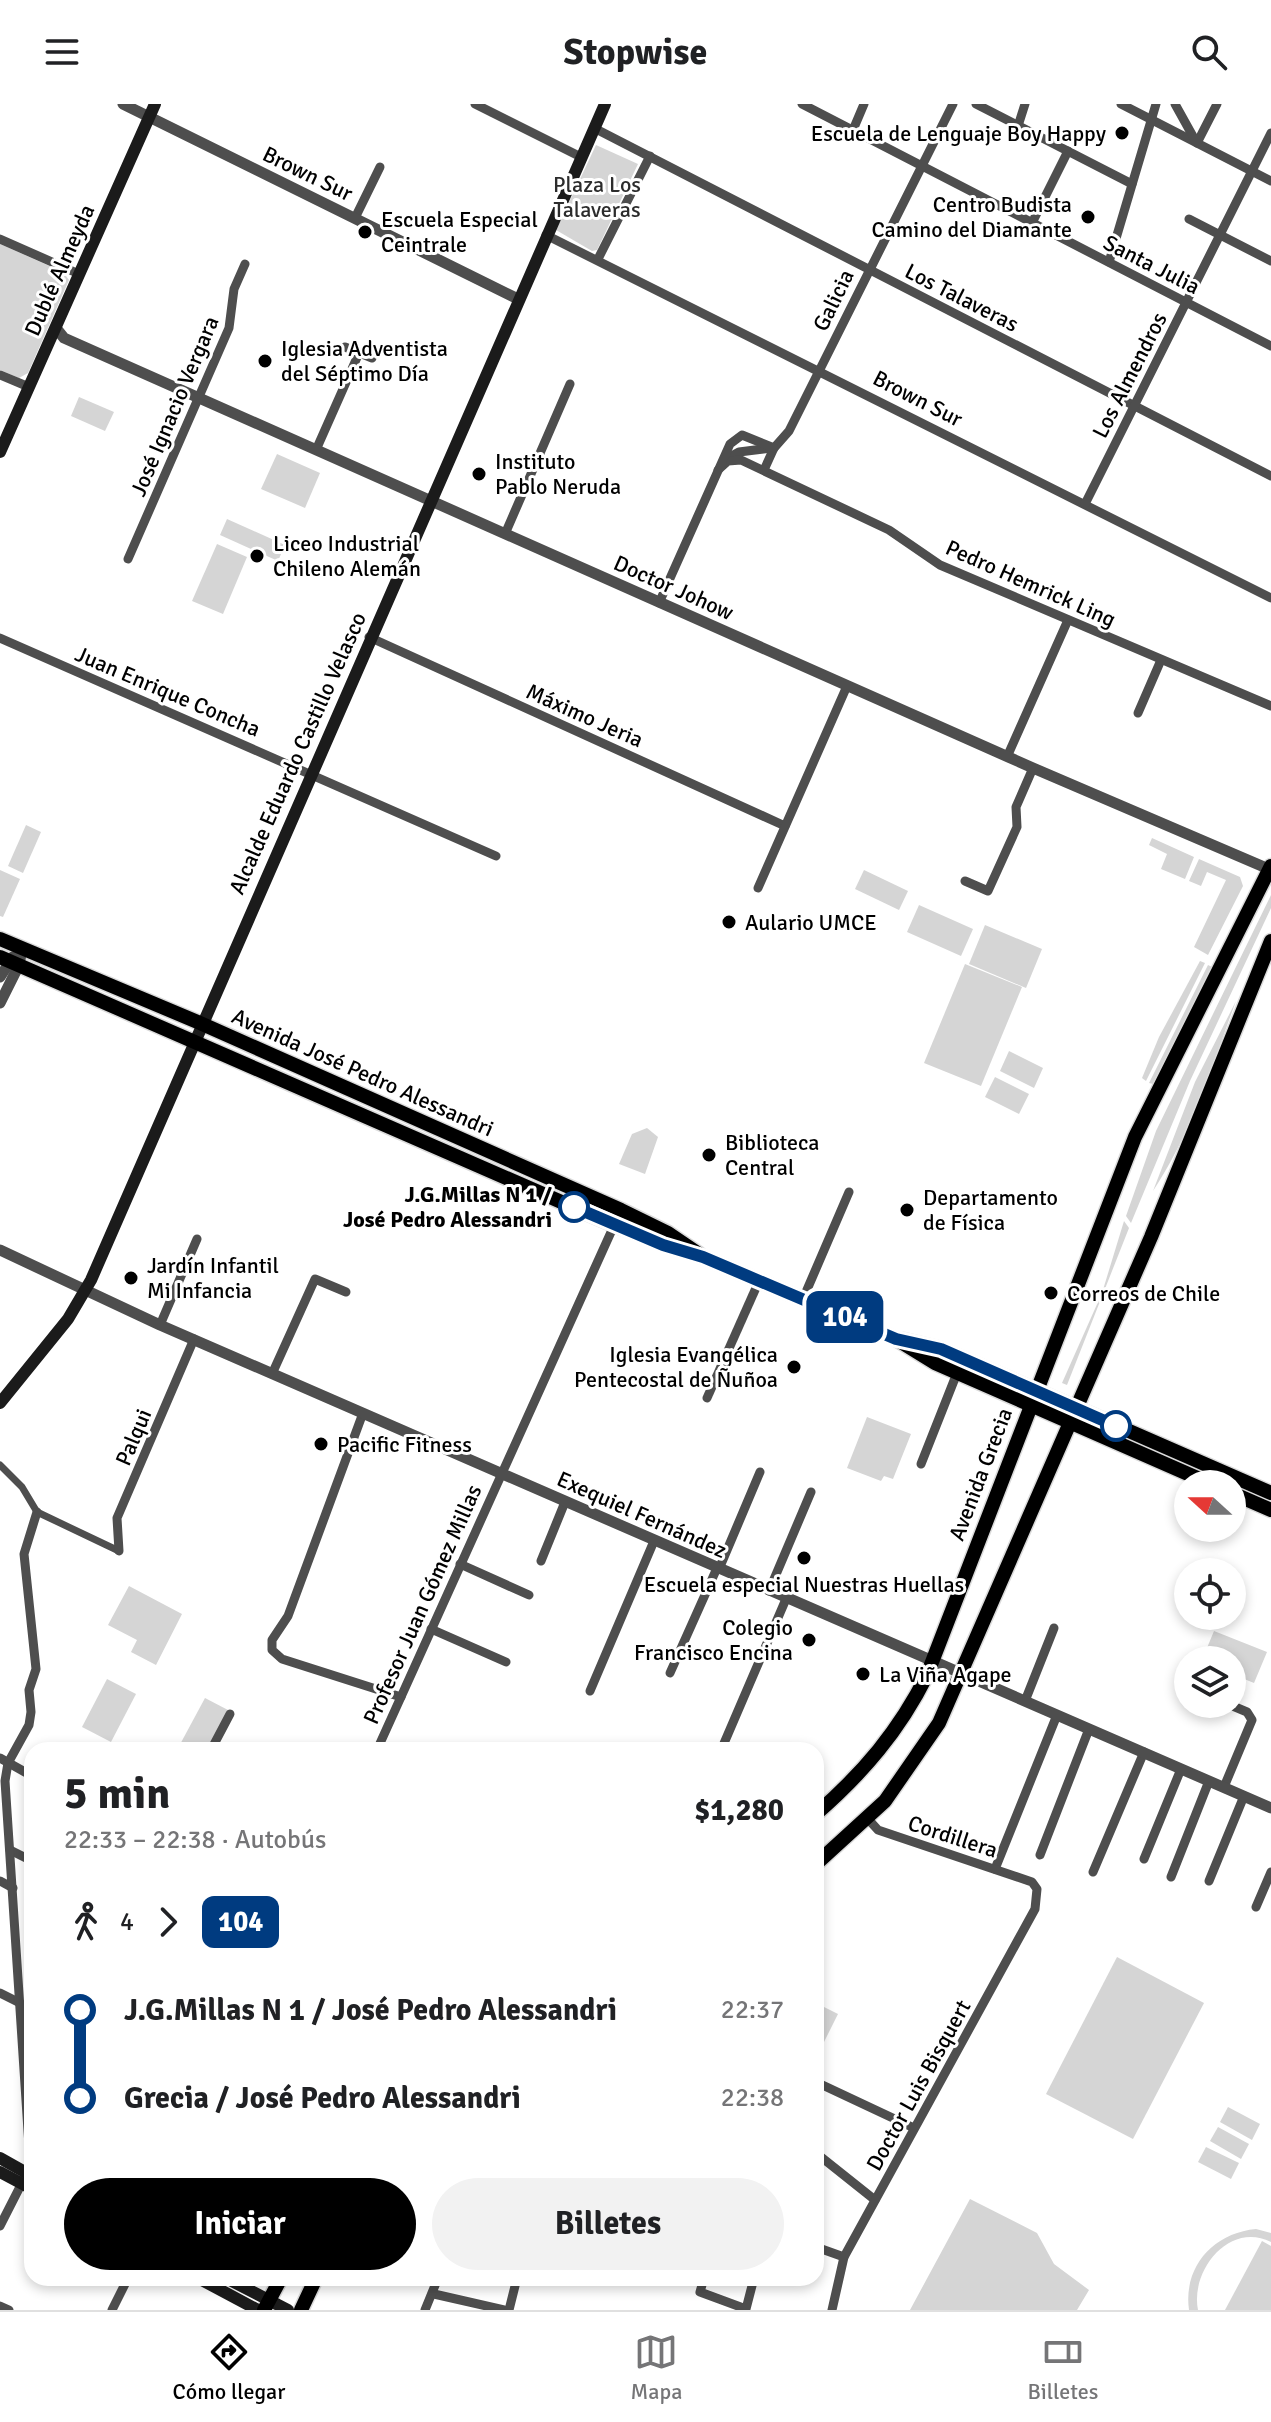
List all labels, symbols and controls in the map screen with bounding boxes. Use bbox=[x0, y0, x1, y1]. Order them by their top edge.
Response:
icon: menu bbox=[40, 30, 84, 74]
text: Stopwise bbox=[564, 30, 707, 75]
icon: search bbox=[1187, 30, 1231, 74]
place label: Escuela de Lenguaje Boy Happy bbox=[811, 120, 1107, 147]
marker: Escuela de Lenguaje Boy Happy bbox=[1113, 124, 1131, 142]
street label: Brown Sur bbox=[258, 140, 357, 207]
park label: Plaza Los Talaveras bbox=[553, 171, 641, 223]
place label: Centro Budista Camino del Diamante bbox=[871, 191, 1072, 243]
street label: Dublé Almeyda bbox=[18, 200, 100, 340]
place label: Escuela Especial Ceintrale bbox=[381, 206, 538, 258]
marker: Centro Budista Camino del Diamante bbox=[1079, 208, 1097, 226]
marker: Escuela Especial Ceintrale bbox=[356, 223, 374, 241]
street label: Santa Julia bbox=[1099, 229, 1204, 300]
street label: Los Talaveras bbox=[900, 257, 1023, 338]
street label: Galicia bbox=[807, 265, 860, 335]
street label: Los Almendros bbox=[1086, 308, 1173, 443]
street label: José Ignacio Vergara bbox=[124, 312, 225, 500]
place label: Iglesia Adventista del Séptimo Día bbox=[281, 335, 448, 387]
marker: Iglesia Adventista del Séptimo Día bbox=[256, 352, 274, 370]
street label: Brown Sur bbox=[868, 364, 967, 432]
place label: Instituto Pablo Neruda bbox=[495, 448, 621, 500]
marker: Instituto Pablo Neruda bbox=[470, 465, 488, 483]
place label: Liceo Industrial Chileno Alemán bbox=[273, 530, 421, 582]
street label: Pedro Hemrick Ling bbox=[942, 534, 1120, 633]
marker: Liceo Industrial Chileno Alemán bbox=[248, 547, 266, 565]
street label: Doctor Johow bbox=[610, 549, 738, 626]
street label: Alcalde Eduardo Castillo Velasco bbox=[223, 608, 372, 898]
street label: Juan Enrique Concha bbox=[71, 640, 264, 743]
street label: Máximo Jeria bbox=[522, 678, 648, 753]
place label: Aulario UMCE bbox=[745, 909, 877, 936]
marker: Aulario UMCE bbox=[720, 913, 738, 931]
street label: Avenida José Pedro Alessandri bbox=[228, 1002, 498, 1142]
place label: Biblioteca Central bbox=[725, 1129, 819, 1181]
marker: Biblioteca Central bbox=[700, 1146, 718, 1164]
place label: J.G.Millas N 1 / José Pedro Alessandri bbox=[343, 1181, 552, 1233]
place label: Departamento de Física bbox=[923, 1184, 1058, 1236]
marker: J.G.Millas N 1 / José Pedro Alessandri bbox=[559, 1192, 589, 1222]
marker: Departamento de Física bbox=[898, 1201, 916, 1219]
place label: Jardín Infantil Mi Infancia bbox=[147, 1252, 279, 1304]
marker: Jardín Infantil Mi Infancia bbox=[122, 1269, 140, 1287]
place label: Correos de Chile bbox=[1067, 1280, 1220, 1307]
marker: Correos de Chile bbox=[1042, 1284, 1060, 1302]
line badge: 104 bbox=[799, 1291, 891, 1343]
text: 104 bbox=[822, 1300, 868, 1334]
place label: Iglesia Evangélica Pentecostal de Ñuñoa bbox=[574, 1341, 778, 1393]
marker: Iglesia Evangélica Pentecostal de Ñuñoa bbox=[785, 1358, 803, 1376]
street label: Avenida Grecia bbox=[943, 1404, 1018, 1544]
street label: Palqui bbox=[110, 1405, 157, 1470]
unlabelled marker bbox=[1101, 1411, 1131, 1441]
place label: Pacific Fitness bbox=[337, 1431, 472, 1458]
marker: Pacific Fitness bbox=[312, 1435, 330, 1453]
street label: Exequiel Fernández bbox=[553, 1465, 731, 1564]
north arrow bbox=[1174, 1470, 1246, 1542]
map controls bbox=[1174, 1470, 1246, 1718]
street label: Profesor Juan Gómez Millas bbox=[357, 1480, 488, 1728]
marker: Escuela especial Nuestras Huellas bbox=[795, 1549, 813, 1567]
button: locate bbox=[1174, 1558, 1246, 1630]
place label: Escuela especial Nuestras Huellas bbox=[644, 1571, 964, 1598]
place label: Colegio Francisco Encina bbox=[634, 1614, 793, 1666]
marker: Colegio Francisco Encina bbox=[800, 1631, 818, 1649]
button: layers bbox=[1174, 1646, 1246, 1718]
place label: La Viña Agape bbox=[879, 1661, 1012, 1688]
marker: La Viña Agape bbox=[854, 1665, 872, 1683]
text: 5 min bbox=[64, 1767, 170, 1821]
text: $1,280 bbox=[694, 1792, 784, 1829]
street label: Cordillera bbox=[905, 1809, 1001, 1864]
text: 22:33 – 22:38 · Autobús bbox=[64, 1824, 326, 1856]
icon: walk bbox=[64, 1900, 108, 1944]
icon: forward bbox=[146, 1900, 190, 1944]
text: 104 bbox=[218, 1905, 263, 1939]
text: 4 bbox=[120, 1906, 134, 1938]
text: J.G.Millas N 1 / José Pedro Alessandri bbox=[124, 1992, 617, 2029]
text: 22:37 bbox=[721, 1994, 784, 2026]
street label: Doctor Luis Bisquert bbox=[860, 1995, 977, 2175]
text: Grecia / José Pedro Alessandri bbox=[124, 2080, 521, 2117]
text: 22:38 bbox=[721, 2082, 784, 2114]
button: Iniciar bbox=[64, 2178, 416, 2270]
button: Billetes bbox=[432, 2178, 784, 2270]
tab: Cómo llegar bbox=[173, 2330, 285, 2405]
tab: Mapa bbox=[631, 2330, 682, 2405]
tab: Billetes bbox=[1028, 2330, 1098, 2405]

